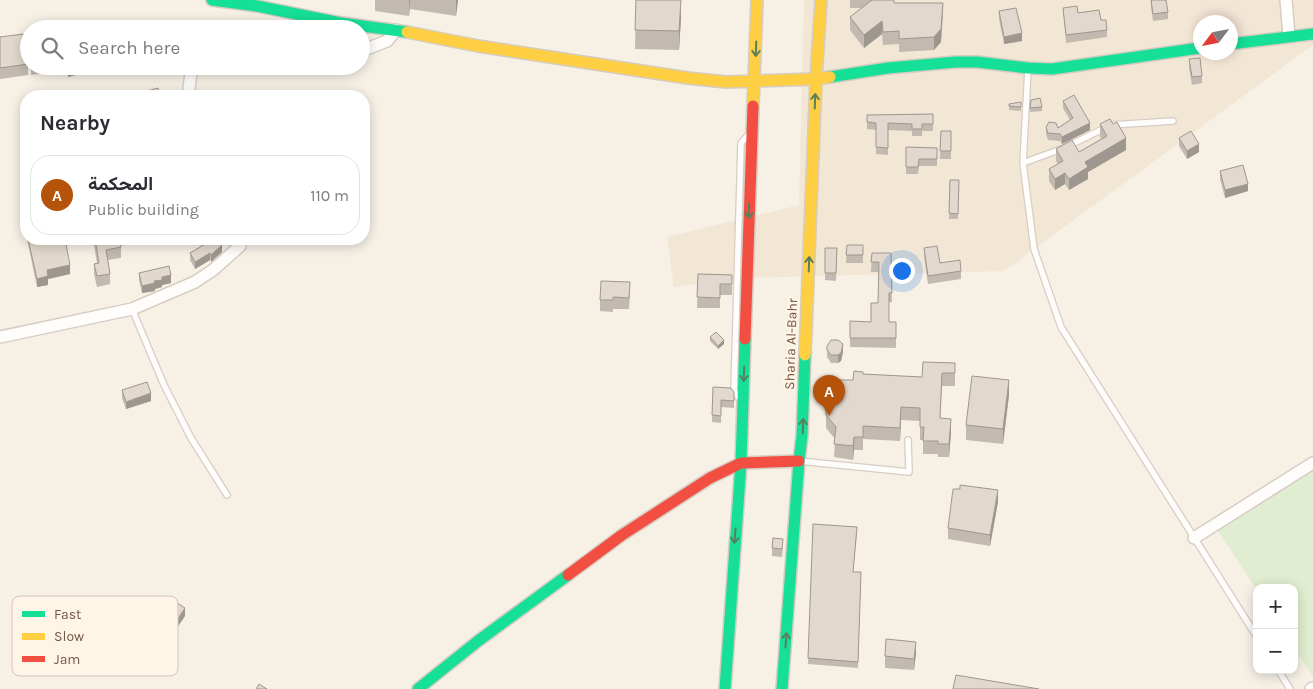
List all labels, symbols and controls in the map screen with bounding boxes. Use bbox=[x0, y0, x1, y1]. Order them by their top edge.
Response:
north arrow bbox=[1193, 15, 1238, 60]
search box bbox=[20, 20, 370, 75]
icon: search bbox=[38, 34, 66, 62]
text: Search here bbox=[78, 37, 180, 59]
one-way arrow bbox=[751, 40, 761, 56]
one-way arrow bbox=[810, 94, 820, 110]
text: Nearby bbox=[40, 111, 110, 135]
text: المحكمة bbox=[88, 173, 153, 195]
text: A bbox=[52, 186, 62, 205]
text: 110 m bbox=[310, 186, 349, 205]
text: Public building bbox=[88, 200, 199, 219]
one-way arrow bbox=[745, 203, 754, 219]
one-way arrow bbox=[804, 256, 813, 272]
your location bbox=[889, 258, 915, 284]
street label: Sharia Al-Bahr bbox=[781, 297, 801, 390]
one-way arrow bbox=[739, 365, 749, 381]
pin: A bbox=[813, 375, 845, 416]
one-way arrow bbox=[798, 418, 807, 434]
one-way arrow bbox=[731, 527, 740, 543]
map controls bbox=[1253, 584, 1298, 674]
button: + bbox=[1253, 584, 1298, 629]
legend bbox=[12, 596, 178, 676]
text: Fast bbox=[54, 606, 81, 623]
text: Slow bbox=[54, 628, 84, 645]
button: − bbox=[1253, 629, 1298, 674]
one-way arrow bbox=[781, 633, 791, 649]
text: Jam bbox=[54, 651, 80, 668]

